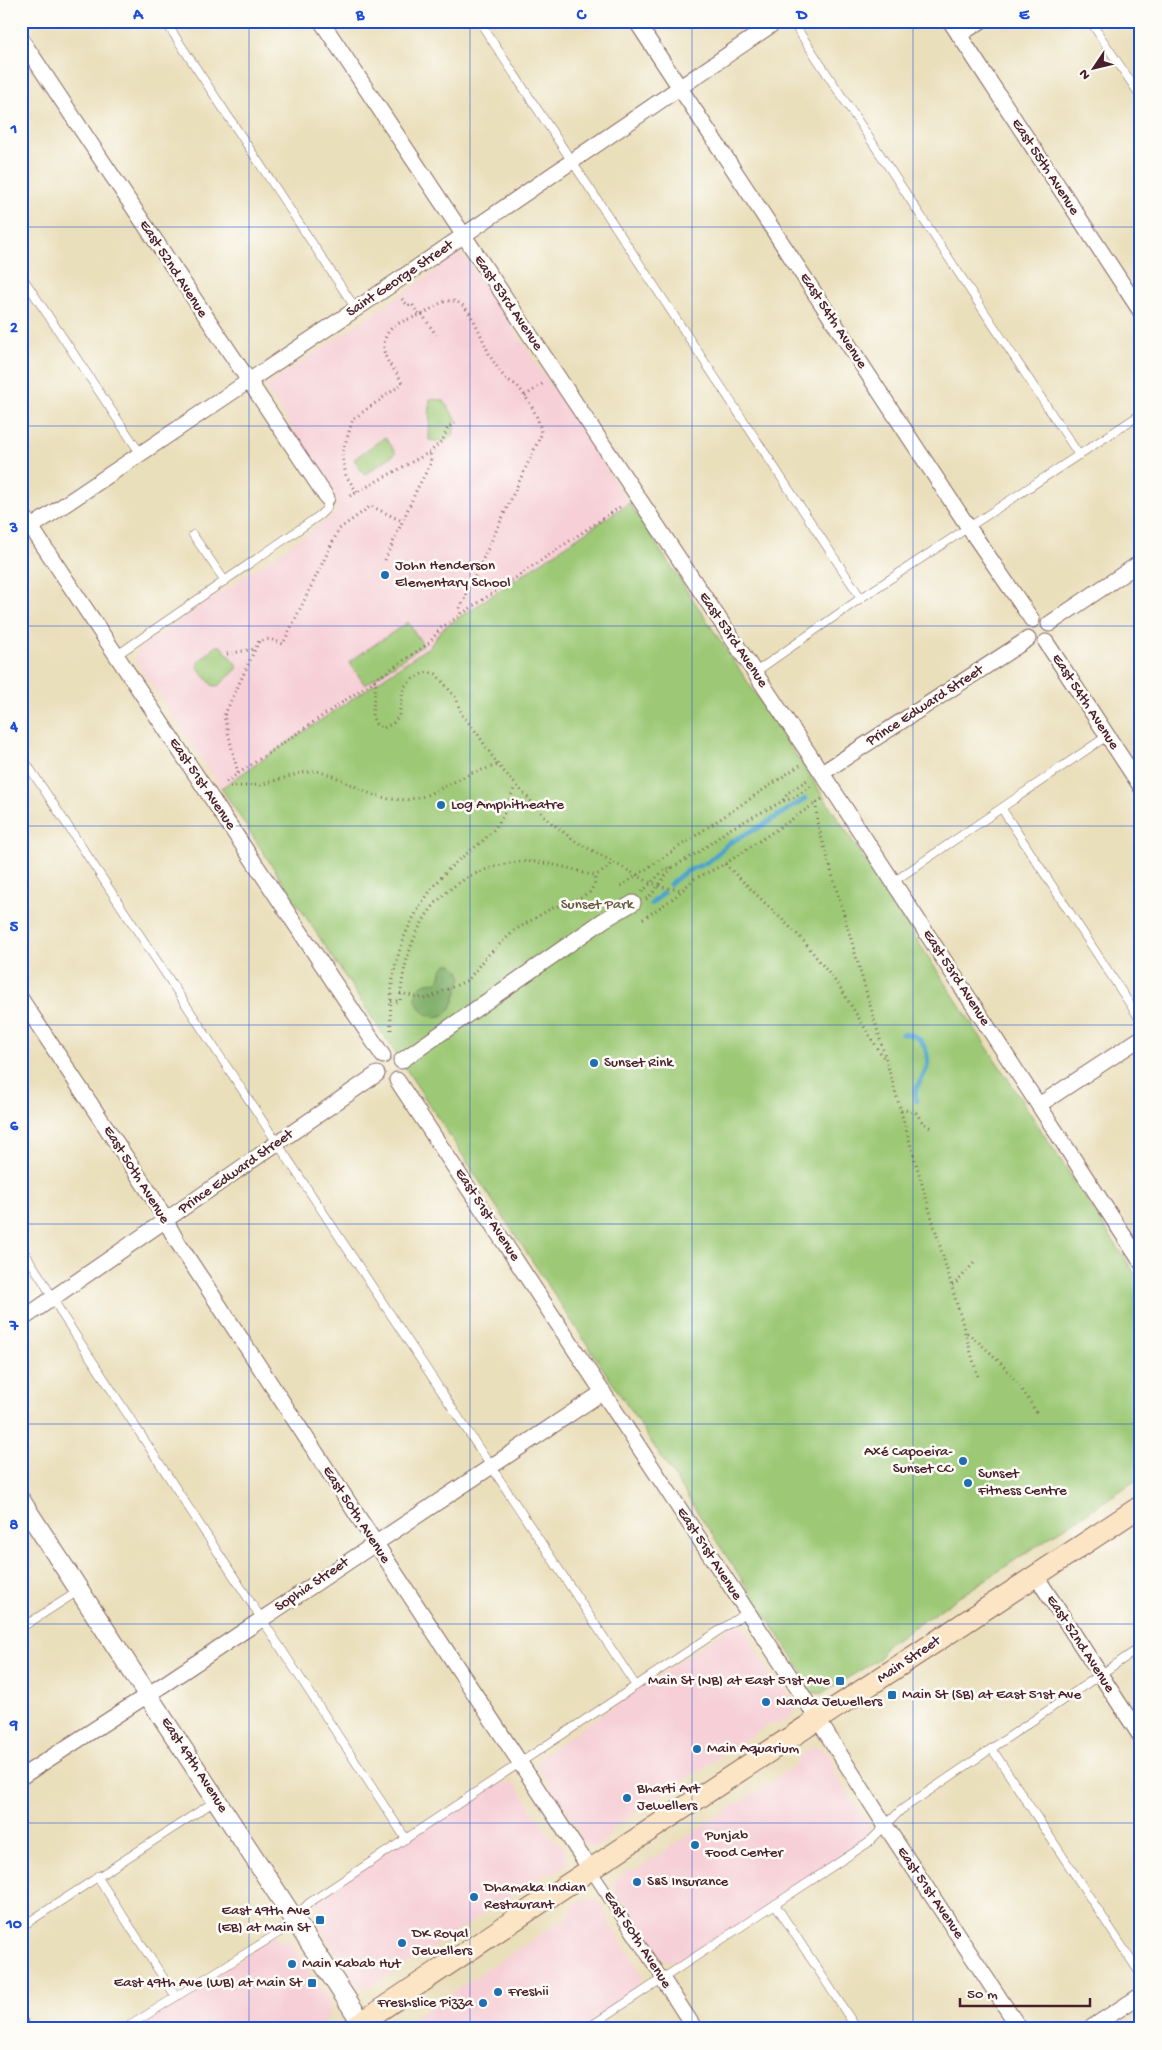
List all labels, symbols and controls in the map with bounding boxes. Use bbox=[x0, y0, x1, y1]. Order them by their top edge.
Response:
text: A bbox=[132, 7, 144, 26]
text: B bbox=[355, 7, 365, 26]
text: C bbox=[576, 7, 587, 26]
text: D bbox=[795, 7, 808, 26]
text: E bbox=[1019, 7, 1030, 26]
north arrow bbox=[1070, 42, 1120, 92]
text: N bbox=[1076, 65, 1095, 83]
street label: East 55th Avenue bbox=[1007, 115, 1083, 219]
text: 1 bbox=[10, 121, 17, 140]
street label: East 52nd Avenue bbox=[135, 217, 211, 321]
street label: Saint George Street bbox=[343, 235, 459, 322]
street label: East 53rd Avenue bbox=[469, 252, 547, 354]
street label: East 54th Avenue bbox=[795, 270, 871, 373]
text: 2 bbox=[10, 320, 18, 339]
text: 3 bbox=[9, 520, 18, 539]
place label: John Henderson Elementary School bbox=[395, 557, 511, 592]
marker: John Henderson Elementary School bbox=[379, 569, 391, 581]
street label: East 53rd Avenue bbox=[694, 589, 772, 691]
street label: East 54th Avenue bbox=[1047, 651, 1123, 754]
street label: Prince Edward Street bbox=[862, 660, 989, 751]
text: 4 bbox=[9, 719, 18, 738]
street label: East 51st Avenue bbox=[165, 735, 240, 834]
place label: Log Amphitheatre bbox=[451, 796, 564, 814]
marker: Log Amphitheatre bbox=[435, 799, 447, 811]
park label: Sunset Park bbox=[561, 896, 635, 914]
text: 5 bbox=[10, 919, 19, 938]
street label: East 53rd Avenue bbox=[918, 926, 994, 1030]
place label: Sunset Rink bbox=[604, 1054, 674, 1072]
marker: Sunset Rink bbox=[588, 1057, 600, 1069]
text: 6 bbox=[10, 1118, 19, 1137]
street label: East 50th Avenue bbox=[99, 1123, 173, 1228]
street label: Prince Edward Street bbox=[174, 1125, 298, 1219]
street label: East 51st Avenue bbox=[450, 1165, 524, 1265]
text: 7 bbox=[9, 1318, 19, 1337]
place label: Axé Capoeira- Sunset CC bbox=[864, 1443, 954, 1478]
marker: Axé Capoeira- Sunset CC bbox=[957, 1455, 969, 1467]
street label: East 50th Avenue bbox=[318, 1463, 394, 1567]
place label: Sunset Fitness Centre bbox=[977, 1465, 1067, 1500]
marker: Sunset Fitness Centre bbox=[962, 1477, 974, 1489]
street label: East 51st Avenue bbox=[672, 1504, 746, 1604]
text: 8 bbox=[10, 1517, 19, 1536]
street label: Sophia Street bbox=[272, 1553, 354, 1616]
street label: East 52nd Avenue bbox=[1042, 1592, 1118, 1696]
street label: Main Street bbox=[874, 1631, 946, 1688]
place label: Main St (NB) at East 51st Ave bbox=[648, 1672, 830, 1690]
marker: Main St (NB) at East 51st Ave bbox=[834, 1675, 846, 1687]
place label: Main St (SB) at East 51st Ave bbox=[902, 1686, 1081, 1704]
marker: Main St (SB) at East 51st Ave bbox=[886, 1689, 898, 1701]
place label: Nanda Jewellers bbox=[776, 1693, 883, 1711]
marker: Nanda Jewellers bbox=[760, 1696, 772, 1708]
street label: East 49th Avenue bbox=[156, 1714, 232, 1816]
text: 9 bbox=[9, 1717, 18, 1736]
place label: Main Aquarium bbox=[707, 1740, 799, 1758]
marker: Main Aquarium bbox=[691, 1743, 703, 1755]
place label: Bharti Art Jewellers bbox=[636, 1780, 701, 1815]
marker: Bharti Art Jewellers bbox=[621, 1792, 633, 1804]
place label: Punjab Food Center bbox=[704, 1827, 784, 1862]
marker: Punjab Food Center bbox=[689, 1839, 701, 1851]
street label: East 51st Avenue bbox=[893, 1844, 968, 1943]
place label: S&S Insurance bbox=[647, 1873, 729, 1891]
marker: S&S Insurance bbox=[631, 1876, 643, 1888]
place label: Dhamaka Indian Restaurant bbox=[483, 1879, 586, 1914]
street label: East 50th Avenue bbox=[599, 1888, 675, 1992]
marker: Dhamaka Indian Restaurant bbox=[468, 1891, 480, 1903]
place label: East 49th Ave (EB) at Main St bbox=[217, 1902, 312, 1937]
marker: East 49th Ave (EB) at Main St bbox=[314, 1914, 326, 1926]
text: 10 bbox=[5, 1916, 22, 1935]
place label: DK Royal Jewellers bbox=[411, 1925, 473, 1960]
marker: DK Royal Jewellers bbox=[396, 1937, 408, 1949]
place label: Main Kabab Hut bbox=[302, 1955, 403, 1973]
marker: Main Kabab Hut bbox=[286, 1958, 298, 1970]
place label: East 49th Ave (WB) at Main St bbox=[114, 1974, 304, 1992]
scale bar bbox=[960, 1975, 1090, 2007]
marker: East 49th Ave (WB) at Main St bbox=[306, 1977, 318, 1989]
place label: Freshii bbox=[507, 1983, 549, 2001]
marker: Freshii bbox=[492, 1986, 504, 1998]
text: 50 m bbox=[967, 1986, 998, 2004]
place label: Freshslice Pizza bbox=[376, 1994, 474, 2012]
marker: Freshslice Pizza bbox=[477, 1997, 489, 2009]

